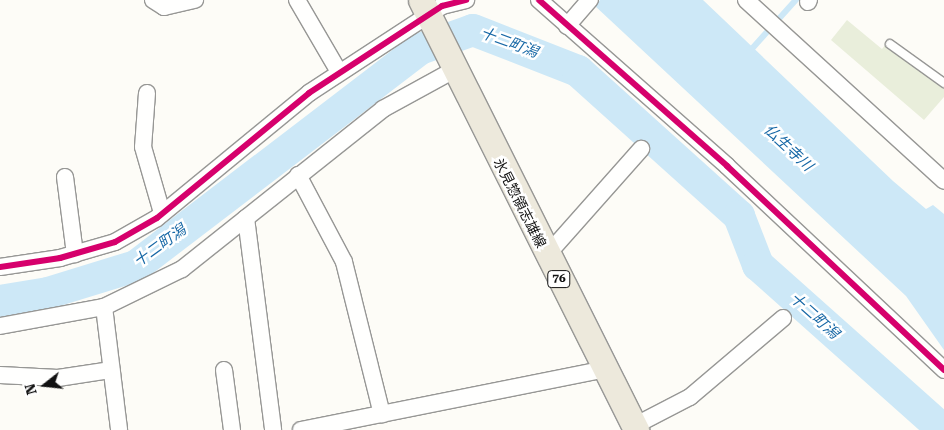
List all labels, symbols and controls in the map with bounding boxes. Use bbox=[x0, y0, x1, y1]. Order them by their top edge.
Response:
water label: 十二町潟 bbox=[478, 24, 540, 62]
water label: 仏生寺川 bbox=[760, 121, 816, 175]
street label: 氷見惣領志雄線 bbox=[490, 156, 550, 250]
water label: 十二町潟 bbox=[130, 221, 190, 271]
road number: 76 bbox=[546, 270, 572, 288]
water label: 十二町潟 bbox=[786, 289, 842, 343]
north arrow bbox=[20, 360, 70, 410]
text: N bbox=[21, 382, 40, 397]

